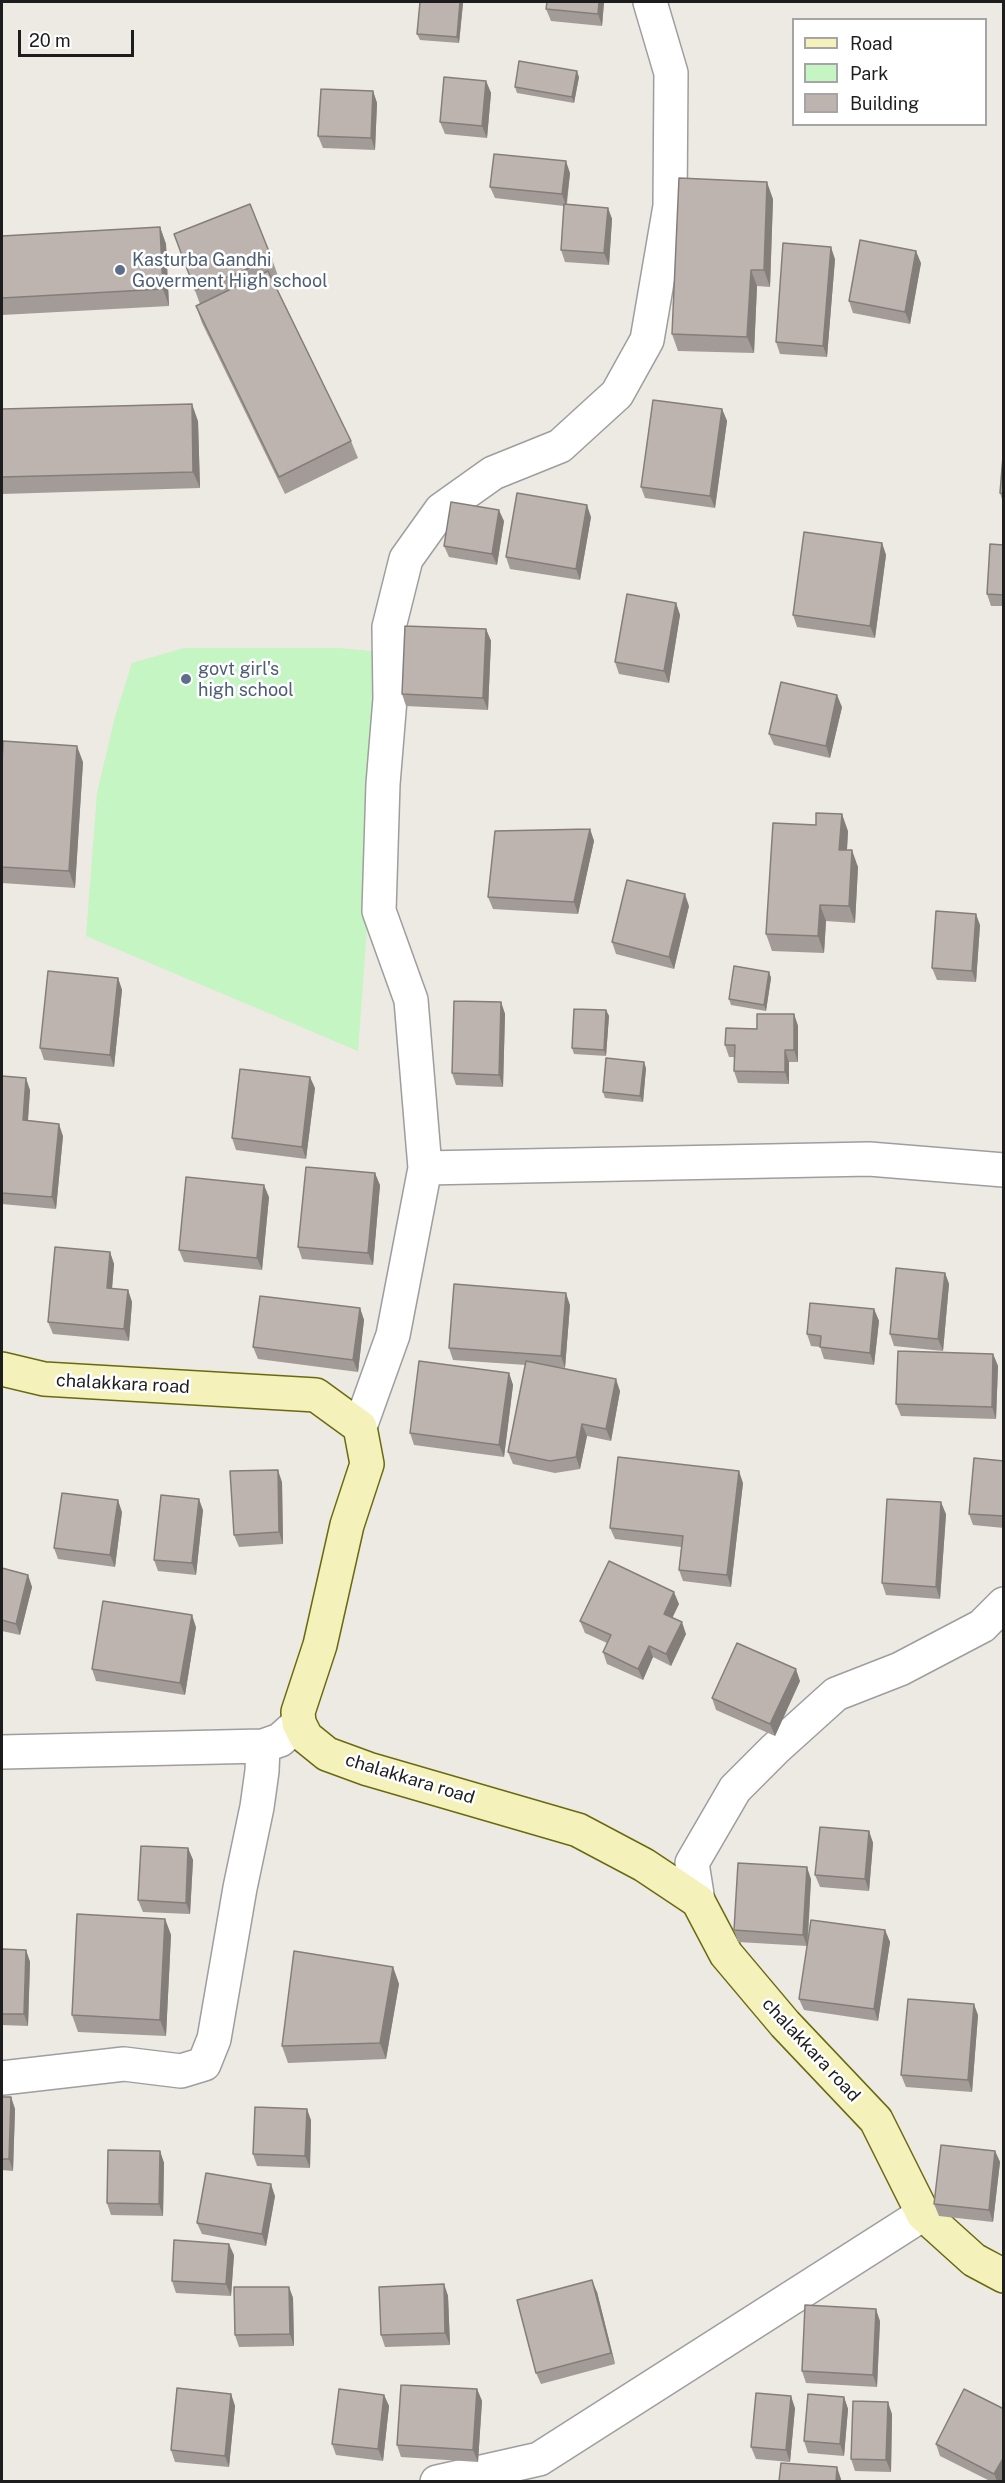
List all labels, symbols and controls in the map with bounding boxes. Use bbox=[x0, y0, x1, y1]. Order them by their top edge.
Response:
scale bar bbox=[21, 18, 136, 56]
legend bbox=[792, 18, 987, 126]
text: 20 m bbox=[29, 30, 71, 51]
text: Road bbox=[850, 33, 893, 54]
text: Park bbox=[850, 63, 888, 84]
text: Building bbox=[850, 93, 919, 114]
place label: Kasturba Gandhi Goverment High school bbox=[132, 249, 328, 292]
marker: Kasturba Gandhi Goverment High school bbox=[113, 263, 127, 277]
place label: govt girl's high school bbox=[198, 658, 294, 700]
marker: govt girl's high school bbox=[179, 672, 193, 686]
street label: chalakkara road bbox=[56, 1370, 190, 1398]
street label: chalakkara road bbox=[343, 1749, 477, 1809]
street label: chalakkara road bbox=[757, 1994, 865, 2106]

